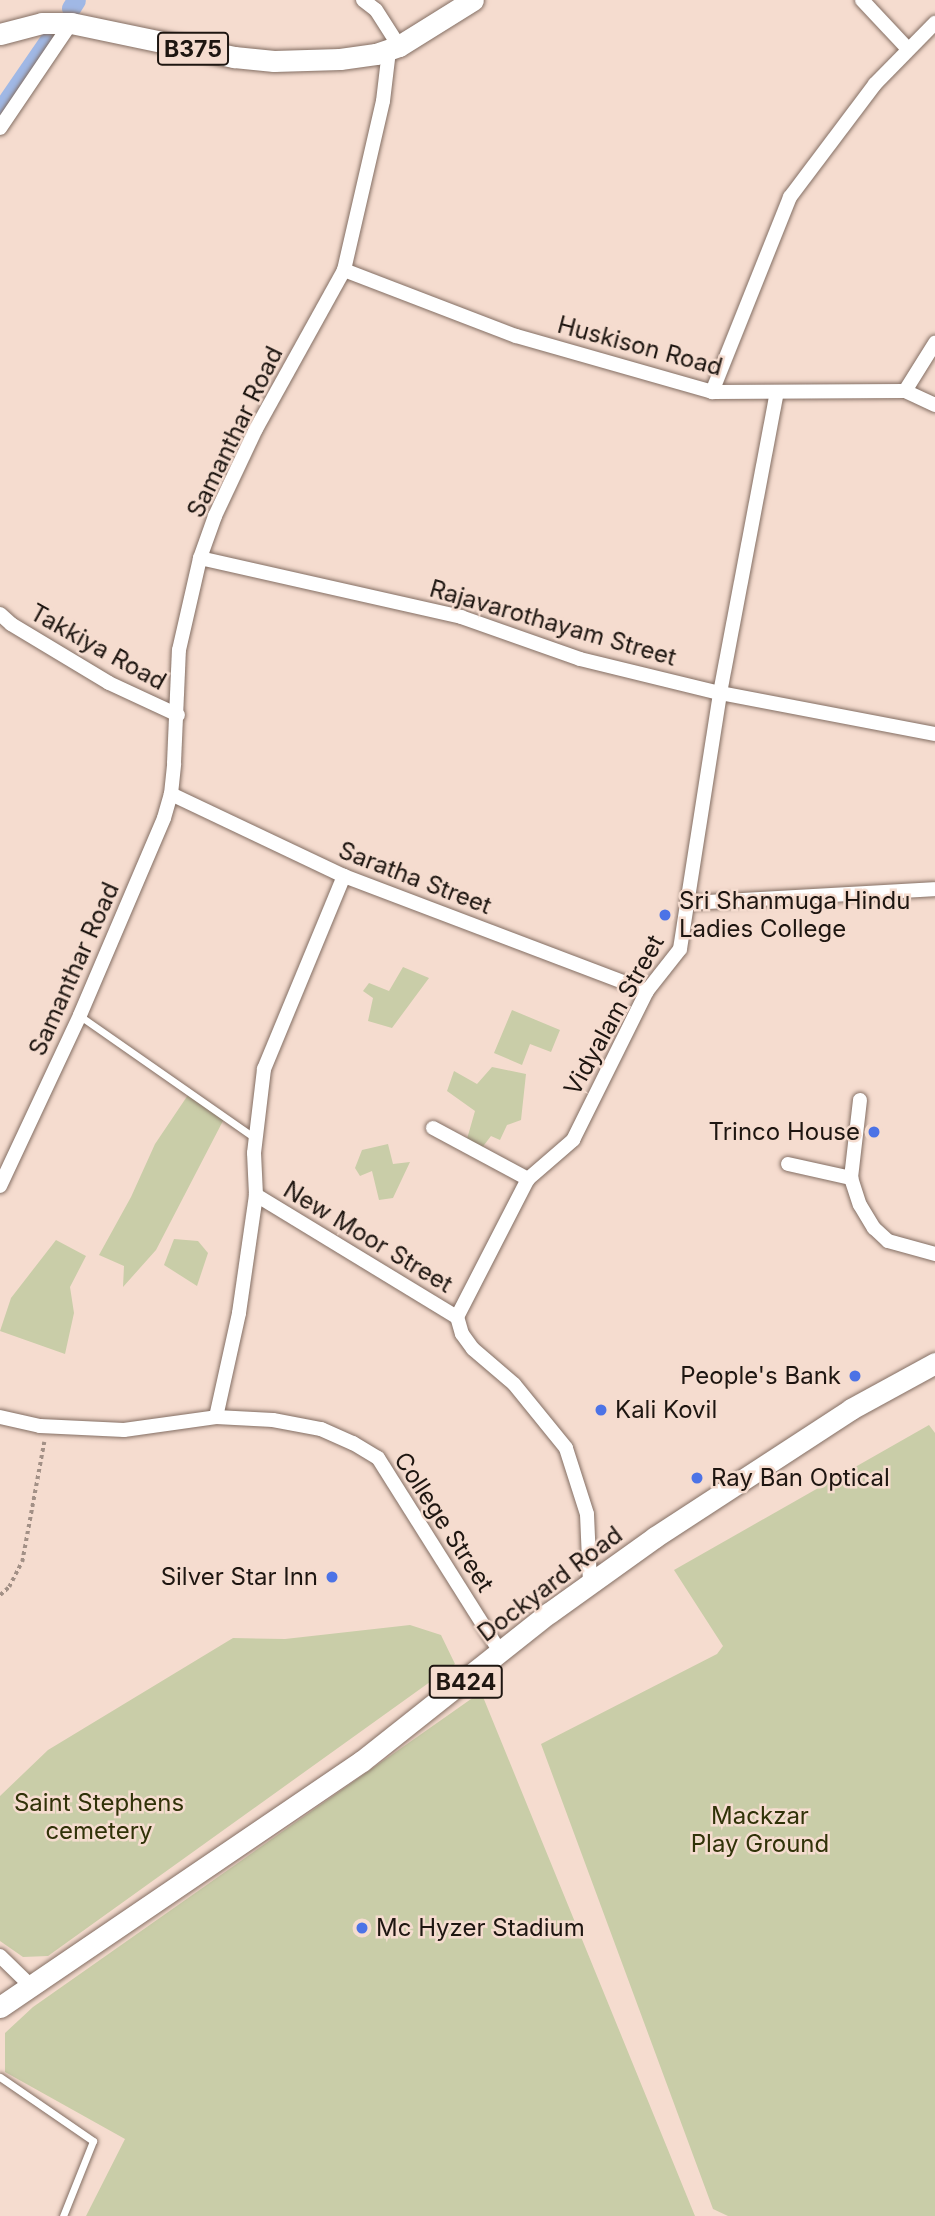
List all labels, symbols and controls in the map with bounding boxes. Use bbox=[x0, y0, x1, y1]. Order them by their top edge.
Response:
road number: B375 bbox=[156, 30, 230, 68]
street label: Huskison Road bbox=[554, 310, 726, 382]
street label: Samanthar Road bbox=[181, 342, 289, 522]
street label: Rajavarothayam Street bbox=[426, 574, 680, 672]
street label: Takkiya Road bbox=[25, 598, 171, 696]
street label: Saratha Street bbox=[335, 836, 495, 920]
street label: Samanthar Road bbox=[23, 878, 125, 1060]
place label: Sri Shanmuga Hindu Ladies College bbox=[679, 887, 910, 943]
marker: Sri Shanmuga Hindu Ladies College bbox=[657, 907, 673, 923]
street label: Vidyalam Street bbox=[558, 930, 670, 1100]
place label: Trinco House bbox=[709, 1118, 860, 1146]
marker: Trinco House bbox=[866, 1124, 882, 1140]
street label: New Moor Street bbox=[278, 1175, 458, 1299]
place label: People's Bank bbox=[680, 1362, 841, 1390]
marker: People's Bank bbox=[847, 1368, 863, 1384]
place label: Kali Kovil bbox=[615, 1396, 717, 1424]
marker: Kali Kovil bbox=[593, 1402, 609, 1418]
street label: College Street bbox=[388, 1447, 500, 1597]
place label: Ray Ban Optical bbox=[711, 1464, 890, 1492]
marker: Ray Ban Optical bbox=[689, 1470, 705, 1486]
street label: Dockyard Road bbox=[472, 1520, 628, 1648]
place label: Silver Star Inn bbox=[161, 1563, 318, 1591]
marker: Silver Star Inn bbox=[324, 1569, 340, 1585]
road number: B424 bbox=[428, 1662, 504, 1702]
park label: Saint Stephens cemetery bbox=[14, 1789, 184, 1845]
park label: Mackzar Play Ground bbox=[691, 1802, 829, 1858]
place label: Mc Hyzer Stadium bbox=[376, 1914, 585, 1942]
marker: Mc Hyzer Stadium bbox=[354, 1920, 370, 1936]

